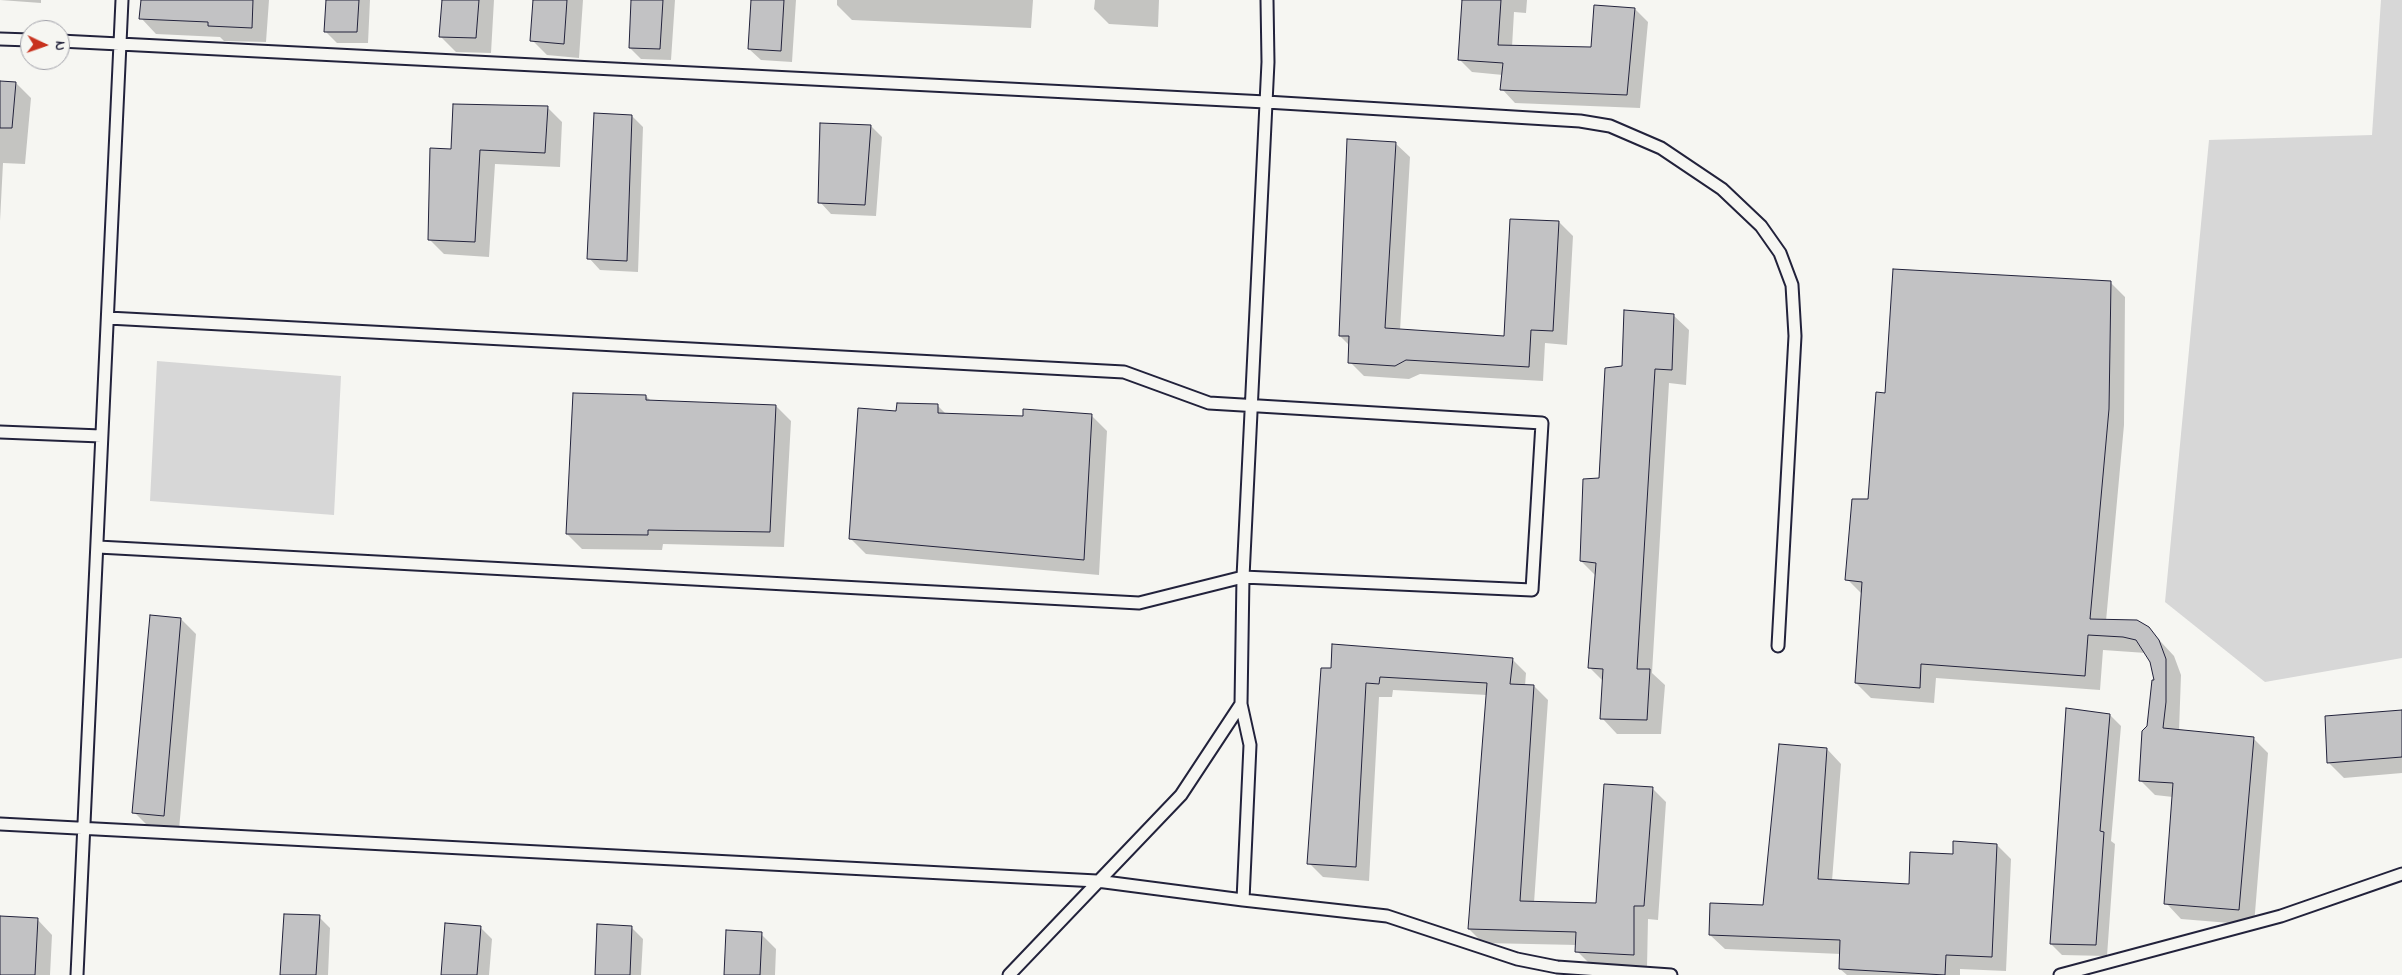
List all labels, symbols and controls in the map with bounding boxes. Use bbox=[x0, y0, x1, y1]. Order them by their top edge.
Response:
north arrow bbox=[20, 20, 70, 70]
text: N bbox=[49, 40, 70, 51]

